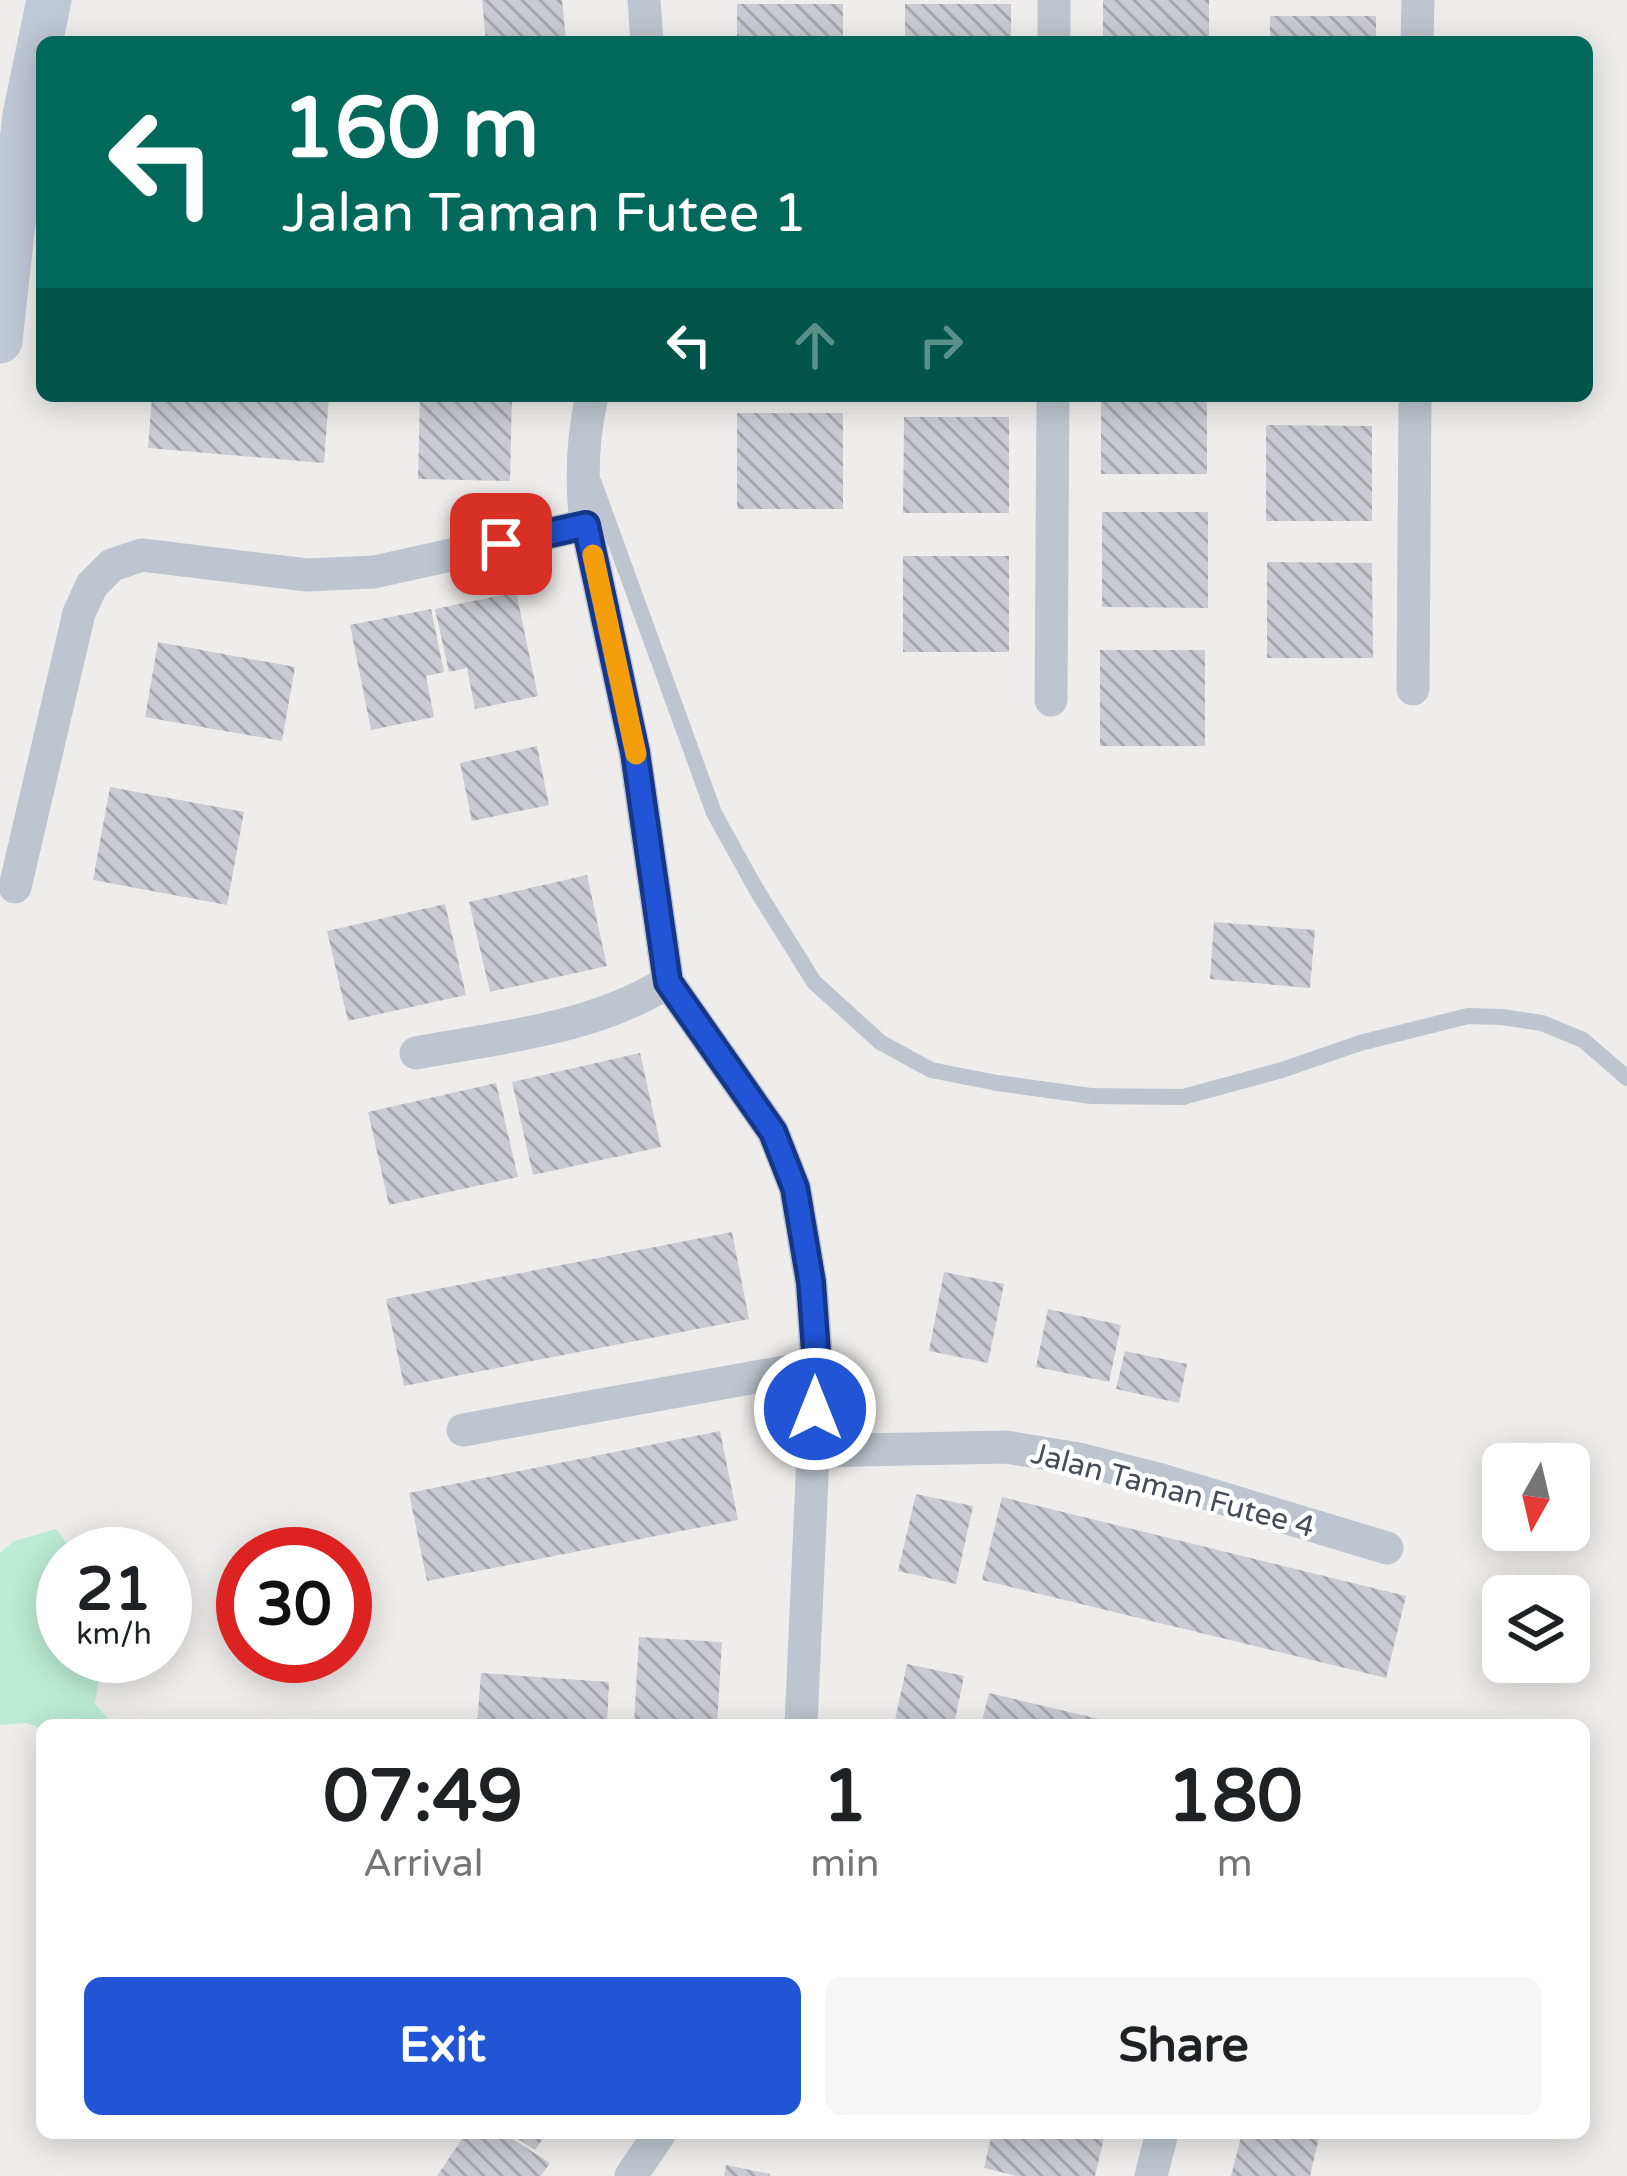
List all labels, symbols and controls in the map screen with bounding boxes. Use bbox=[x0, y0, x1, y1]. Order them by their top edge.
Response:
text: 160 m bbox=[282, 79, 539, 180]
icon: left bbox=[84, 84, 240, 240]
text: Jalan Taman Futee 1 bbox=[282, 181, 807, 246]
icon: left bbox=[656, 312, 722, 378]
icon: ahead bbox=[782, 312, 848, 378]
icon: right bbox=[908, 312, 974, 378]
pin bbox=[450, 493, 552, 595]
icon: arrive bbox=[468, 511, 534, 577]
position arrow bbox=[752, 1346, 878, 1472]
street label: Jalan Taman Futee 4 bbox=[1027, 1435, 1319, 1546]
north arrow bbox=[1482, 1443, 1590, 1551]
map controls bbox=[1482, 1443, 1590, 1683]
speed limit sign: 30 bbox=[216, 1527, 372, 1683]
text: 21 bbox=[76, 1554, 152, 1626]
button: layers bbox=[1482, 1575, 1590, 1683]
text: km/h bbox=[76, 1616, 152, 1653]
text: 07:49 bbox=[323, 1754, 523, 1841]
text: 1 bbox=[822, 1754, 868, 1841]
text: 180 bbox=[1167, 1754, 1303, 1841]
text: Arrival bbox=[363, 1840, 483, 1887]
text: min bbox=[810, 1840, 880, 1887]
text: m bbox=[1217, 1840, 1253, 1887]
button: Exit bbox=[84, 1977, 801, 2115]
button: Share bbox=[825, 1977, 1542, 2115]

